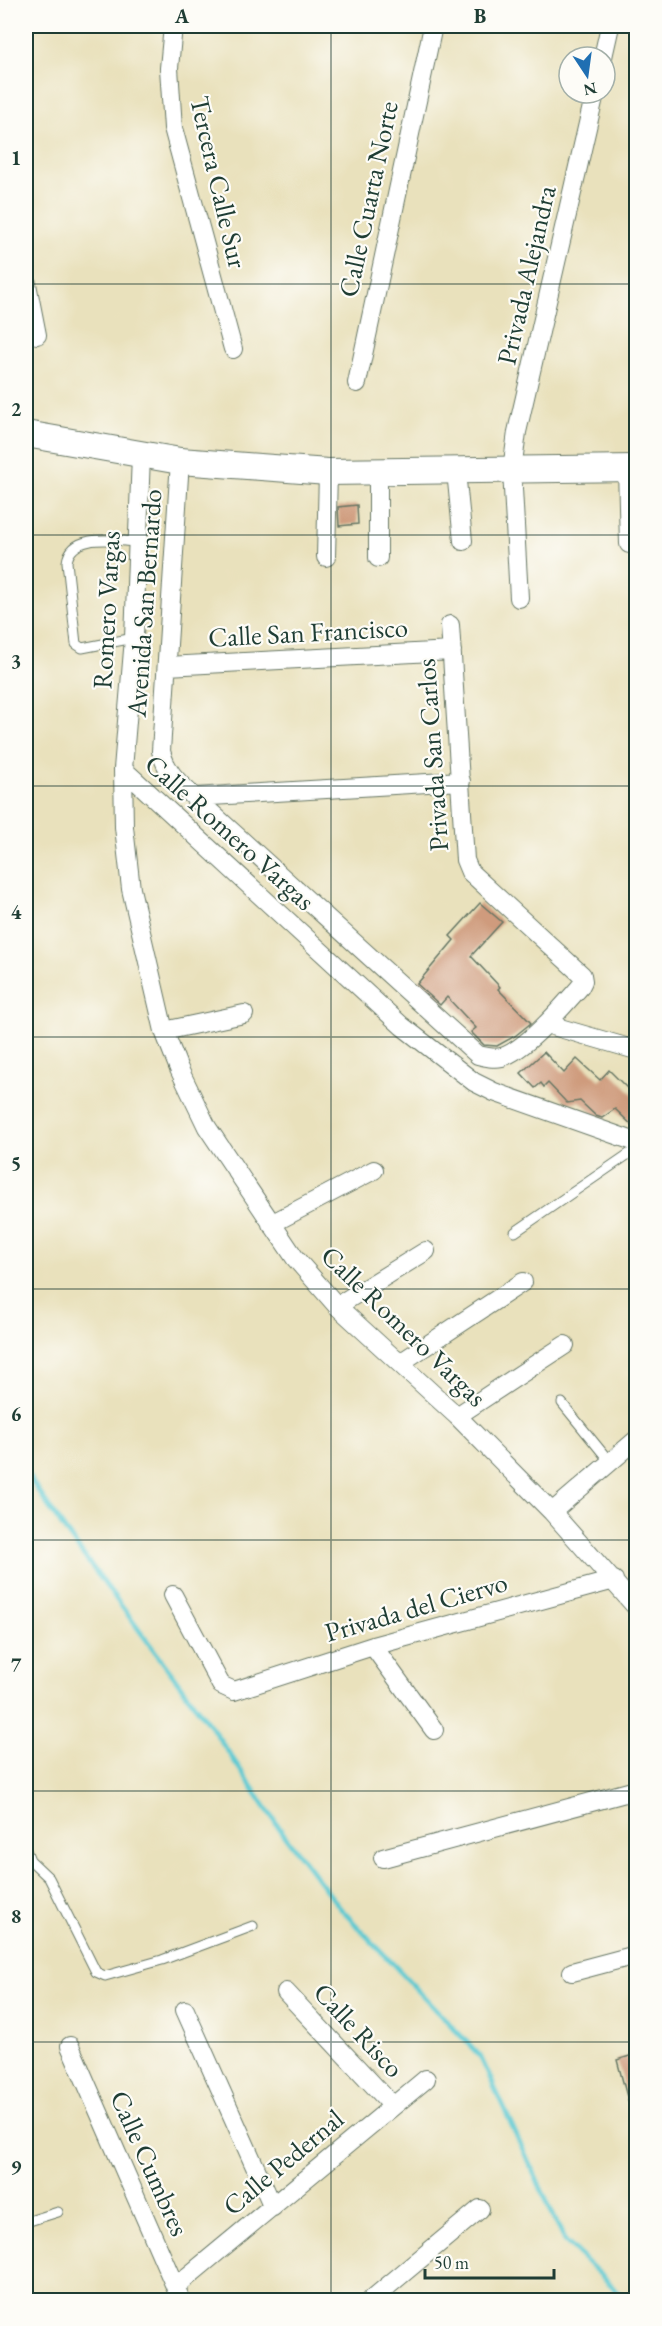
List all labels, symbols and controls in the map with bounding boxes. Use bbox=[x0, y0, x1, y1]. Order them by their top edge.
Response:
text: A bbox=[174, 3, 190, 29]
text: B bbox=[474, 3, 486, 29]
north arrow bbox=[557, 45, 617, 105]
text: N bbox=[582, 77, 599, 101]
street label: Tercera Calle Sur bbox=[182, 93, 256, 271]
street label: Calle Cuarta Norte bbox=[330, 98, 406, 300]
text: 1 bbox=[11, 145, 21, 171]
street label: Privada Alejandra bbox=[488, 182, 564, 368]
text: 2 bbox=[11, 396, 22, 422]
street label: Avenida San Bernardo bbox=[118, 488, 169, 719]
street label: Romero Vargas bbox=[84, 530, 128, 690]
street label: Calle San Francisco bbox=[207, 609, 409, 655]
text: 3 bbox=[11, 648, 21, 674]
street label: Privada San Carlos bbox=[408, 657, 456, 853]
street label: Calle Romero Vargas bbox=[138, 746, 322, 918]
text: 4 bbox=[11, 899, 22, 925]
text: 5 bbox=[11, 1150, 21, 1176]
street label: Calle Romero Vargas bbox=[314, 1238, 494, 1414]
text: 6 bbox=[11, 1401, 22, 1427]
street label: Privada del Ciervo bbox=[321, 1564, 511, 1650]
text: 7 bbox=[11, 1652, 22, 1678]
text: 8 bbox=[11, 1903, 21, 1929]
street label: Calle Risco bbox=[306, 1975, 412, 2085]
street label: Calle Cumbres bbox=[102, 2085, 198, 2241]
street label: Calle Pedernal bbox=[215, 2101, 351, 2223]
text: 9 bbox=[11, 2154, 22, 2180]
scale bar bbox=[425, 2242, 554, 2280]
text: 50 m bbox=[434, 2251, 469, 2274]

